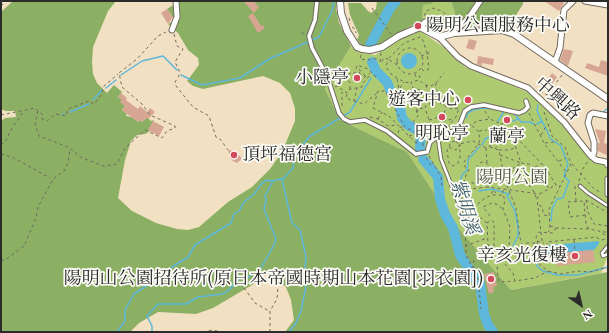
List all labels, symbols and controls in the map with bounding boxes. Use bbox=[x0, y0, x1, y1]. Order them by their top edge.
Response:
place label: 陽明公園服務中心 bbox=[426, 15, 570, 37]
marker: 陽明公園服務中心 bbox=[413, 21, 423, 31]
place label: 小隱亭 bbox=[295, 67, 349, 89]
marker: 小隱亭 bbox=[352, 73, 362, 83]
street label: 中興路 bbox=[530, 73, 584, 125]
place label: 遊客中心 bbox=[388, 89, 460, 111]
marker: 遊客中心 bbox=[463, 95, 473, 105]
marker: 明恥亭 bbox=[437, 112, 447, 122]
marker: 蘭亭 bbox=[502, 115, 512, 125]
place label: 明恥亭 bbox=[415, 123, 469, 145]
place label: 蘭亭 bbox=[489, 126, 525, 148]
place label: 頂坪福德宮 bbox=[242, 144, 332, 166]
marker: 頂坪福德宮 bbox=[229, 150, 239, 160]
park label: 陽明公園 bbox=[476, 167, 548, 189]
water label: 紫明溪 bbox=[445, 176, 483, 238]
place label: 辛亥光復樓 bbox=[477, 245, 567, 267]
marker: 辛亥光復樓 bbox=[570, 251, 580, 261]
place label: 陽明山公園招待所(原日本帝國時期山本花園[羽衣園]) bbox=[64, 268, 483, 290]
marker: 陽明山公園招待所(原日本帝國時期山本花園[羽衣園]) bbox=[486, 274, 496, 284]
north arrow bbox=[561, 285, 601, 325]
text: N bbox=[580, 307, 595, 323]

